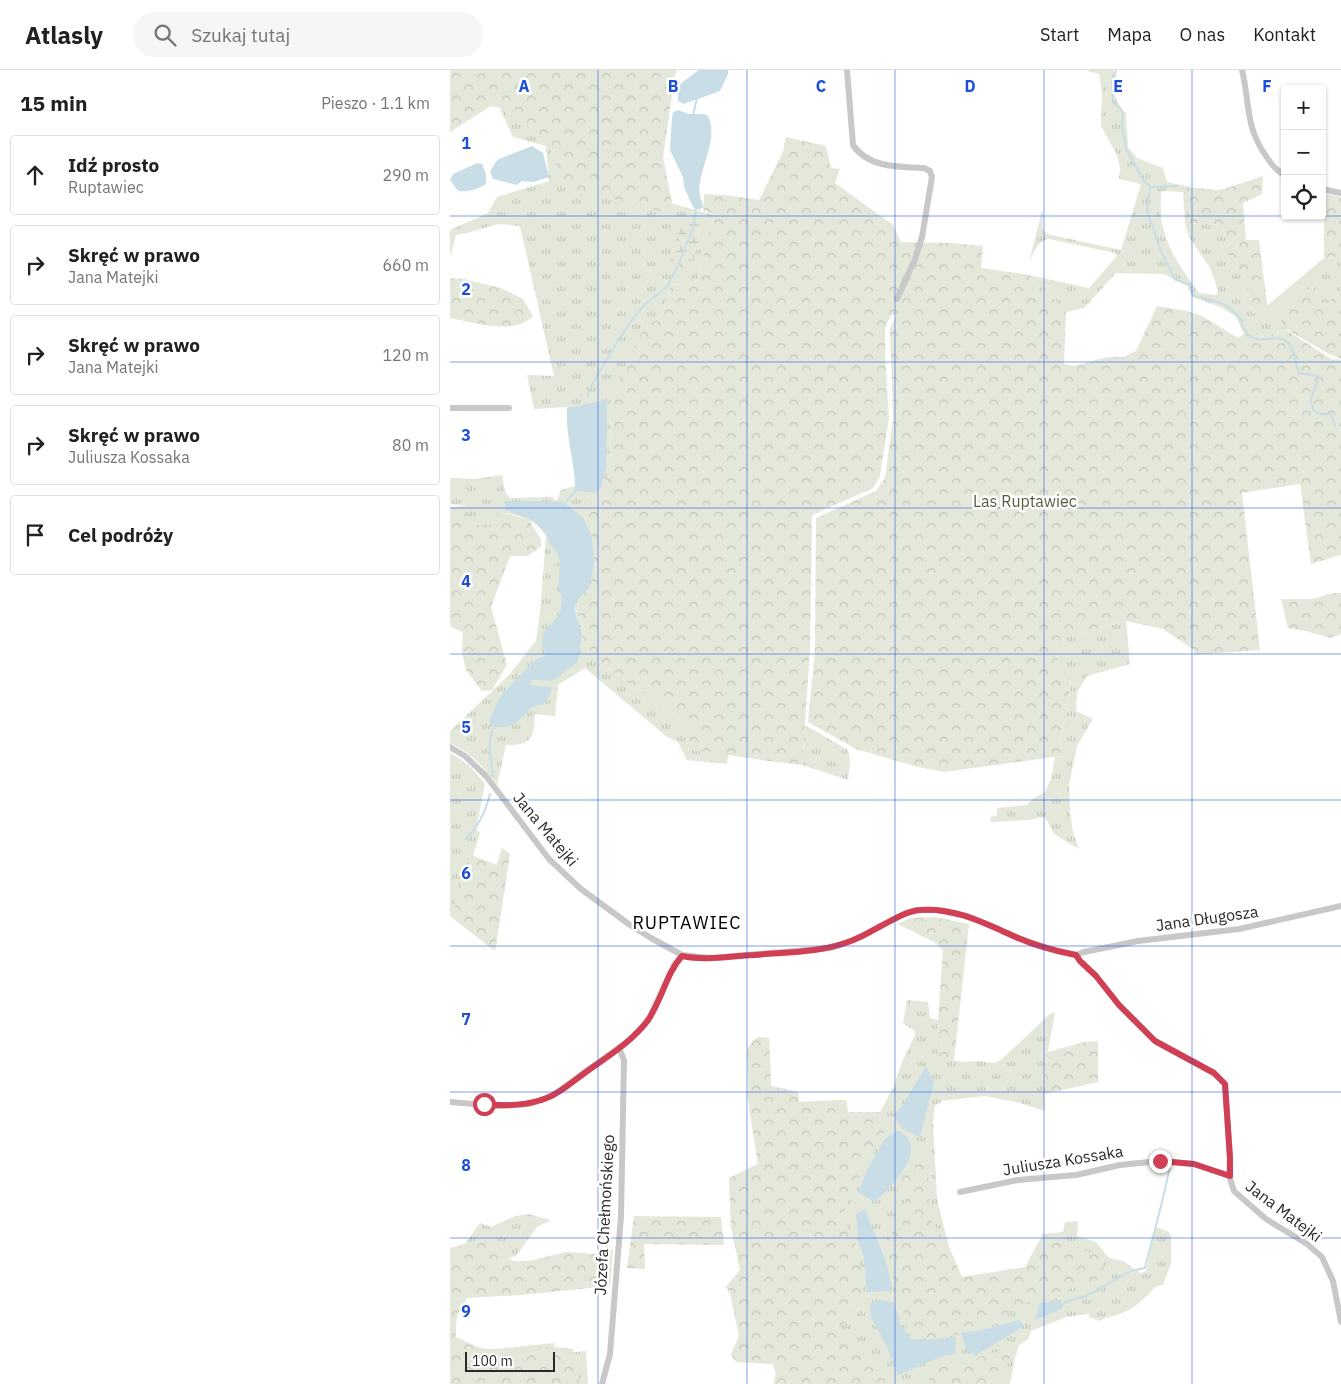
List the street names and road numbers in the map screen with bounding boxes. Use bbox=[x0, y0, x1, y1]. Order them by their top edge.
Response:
street label: Jana Matejki bbox=[509, 788, 583, 870]
street label: Jana Długosza bbox=[1154, 901, 1260, 935]
street label: Józefa Chełmońskiego bbox=[590, 1134, 618, 1296]
street label: Juliusza Kossaka bbox=[1001, 1141, 1125, 1179]
street label: Jana Matejki bbox=[1242, 1176, 1326, 1246]

